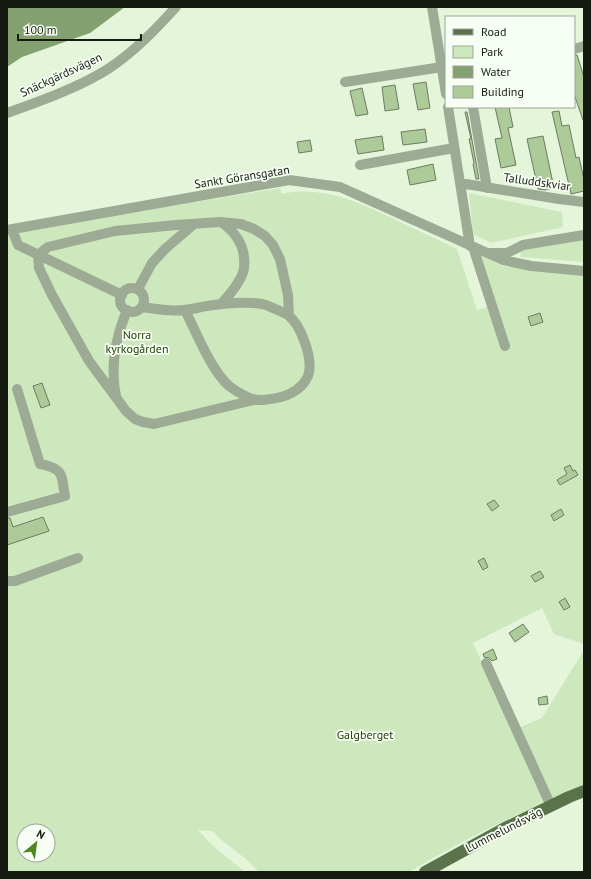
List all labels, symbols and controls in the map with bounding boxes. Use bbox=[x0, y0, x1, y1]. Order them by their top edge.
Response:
scale bar bbox=[18, 16, 141, 42]
legend bbox=[445, 16, 575, 108]
text: 100 m bbox=[24, 22, 57, 37]
text: Road bbox=[481, 24, 506, 39]
text: Park bbox=[481, 44, 503, 59]
street label: Snäckgärdsvägen bbox=[17, 49, 104, 100]
text: Water bbox=[481, 64, 511, 79]
text: Building bbox=[481, 84, 524, 99]
street label: Sankt Göransgatan bbox=[193, 162, 291, 191]
street label: Talluddskviar bbox=[503, 169, 572, 194]
park label: Norra kyrkogården bbox=[106, 327, 168, 356]
park label: Galgberget bbox=[337, 727, 393, 742]
street label: Lummelundsväg bbox=[463, 804, 545, 855]
north arrow bbox=[16, 823, 56, 863]
text: N bbox=[34, 826, 47, 842]

